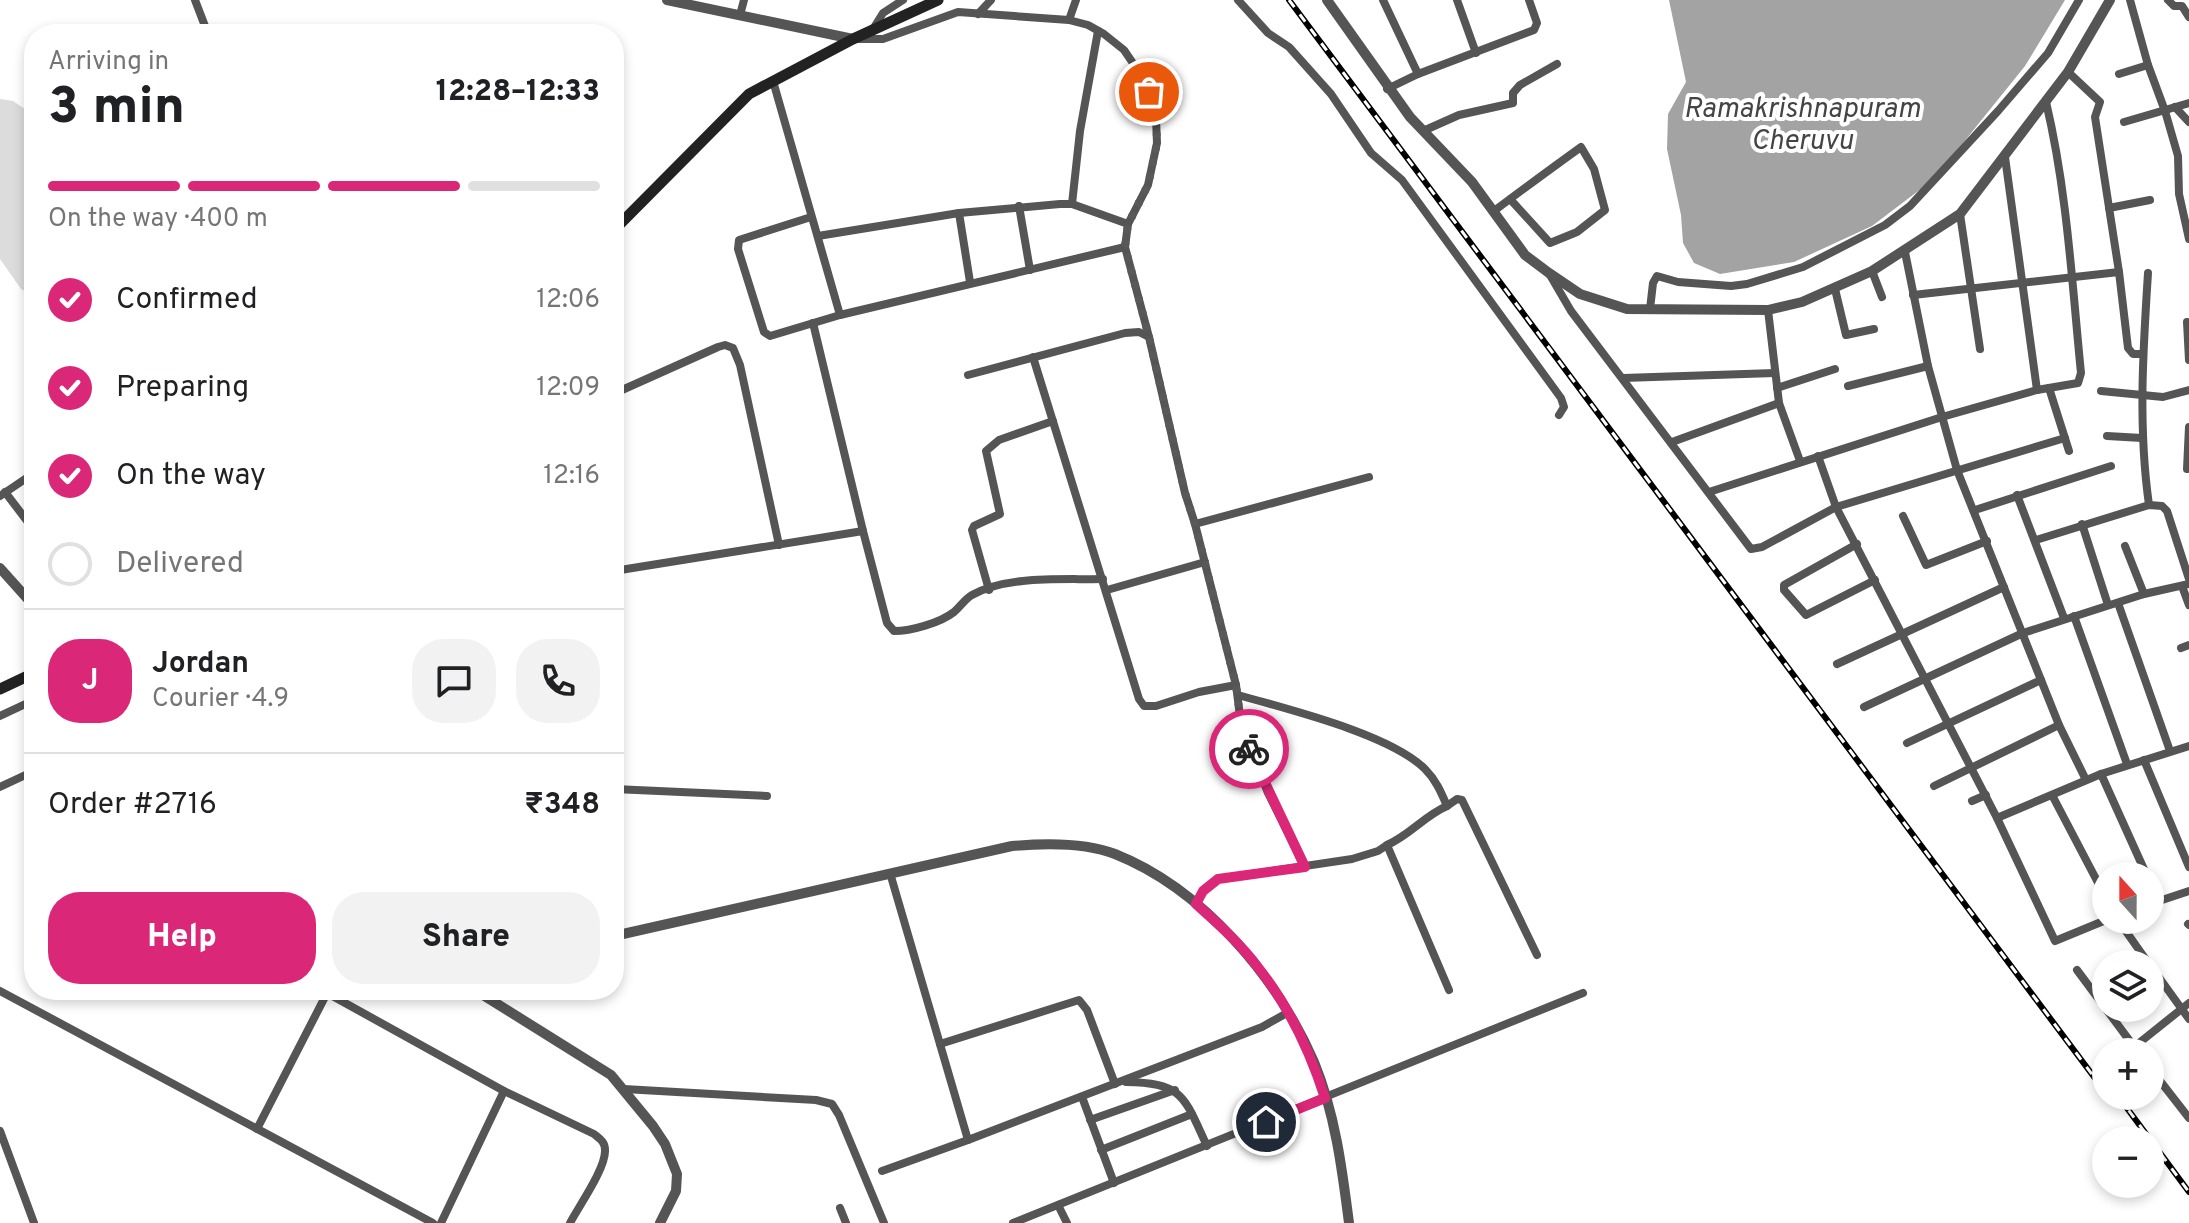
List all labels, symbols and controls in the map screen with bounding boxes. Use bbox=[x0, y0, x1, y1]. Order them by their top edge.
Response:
text: Arriving in bbox=[48, 46, 169, 79]
pin bbox=[1115, 58, 1183, 126]
icon: bag bbox=[1127, 70, 1171, 114]
text: 12:28–12:33 bbox=[436, 74, 600, 111]
text: 3 min bbox=[48, 76, 185, 142]
water label: Ramakrishnapuram Cheruvu bbox=[1684, 92, 1920, 160]
text: On the way · 400 m bbox=[48, 203, 268, 236]
icon: check bbox=[48, 278, 92, 322]
text: Confirmed bbox=[116, 282, 258, 319]
text: 12:06 bbox=[536, 284, 600, 317]
icon: check bbox=[48, 366, 92, 410]
text: Preparing bbox=[116, 370, 249, 407]
text: 12:09 bbox=[536, 372, 600, 405]
icon: check bbox=[48, 454, 92, 498]
text: On the way bbox=[116, 458, 266, 495]
text: 12:16 bbox=[543, 460, 600, 493]
text: Delivered bbox=[116, 546, 244, 583]
button: chat bbox=[412, 639, 496, 723]
button: phone bbox=[516, 639, 600, 723]
text: Jordan bbox=[152, 646, 249, 683]
text: J bbox=[82, 663, 98, 700]
text: Courier · 4.9 bbox=[152, 683, 289, 716]
courier bbox=[1209, 709, 1289, 789]
icon: bike bbox=[1227, 727, 1271, 771]
text: Order #2716 bbox=[48, 787, 217, 824]
text: ₹348 bbox=[524, 787, 600, 824]
north arrow bbox=[2092, 862, 2164, 934]
map controls bbox=[2092, 862, 2164, 1198]
button: Help bbox=[48, 892, 316, 984]
button: Share bbox=[332, 892, 600, 984]
button: layers bbox=[2092, 950, 2164, 1022]
button: + bbox=[2092, 1038, 2164, 1110]
pin bbox=[1232, 1088, 1300, 1156]
icon: home bbox=[1244, 1100, 1288, 1144]
button: − bbox=[2092, 1126, 2164, 1198]

